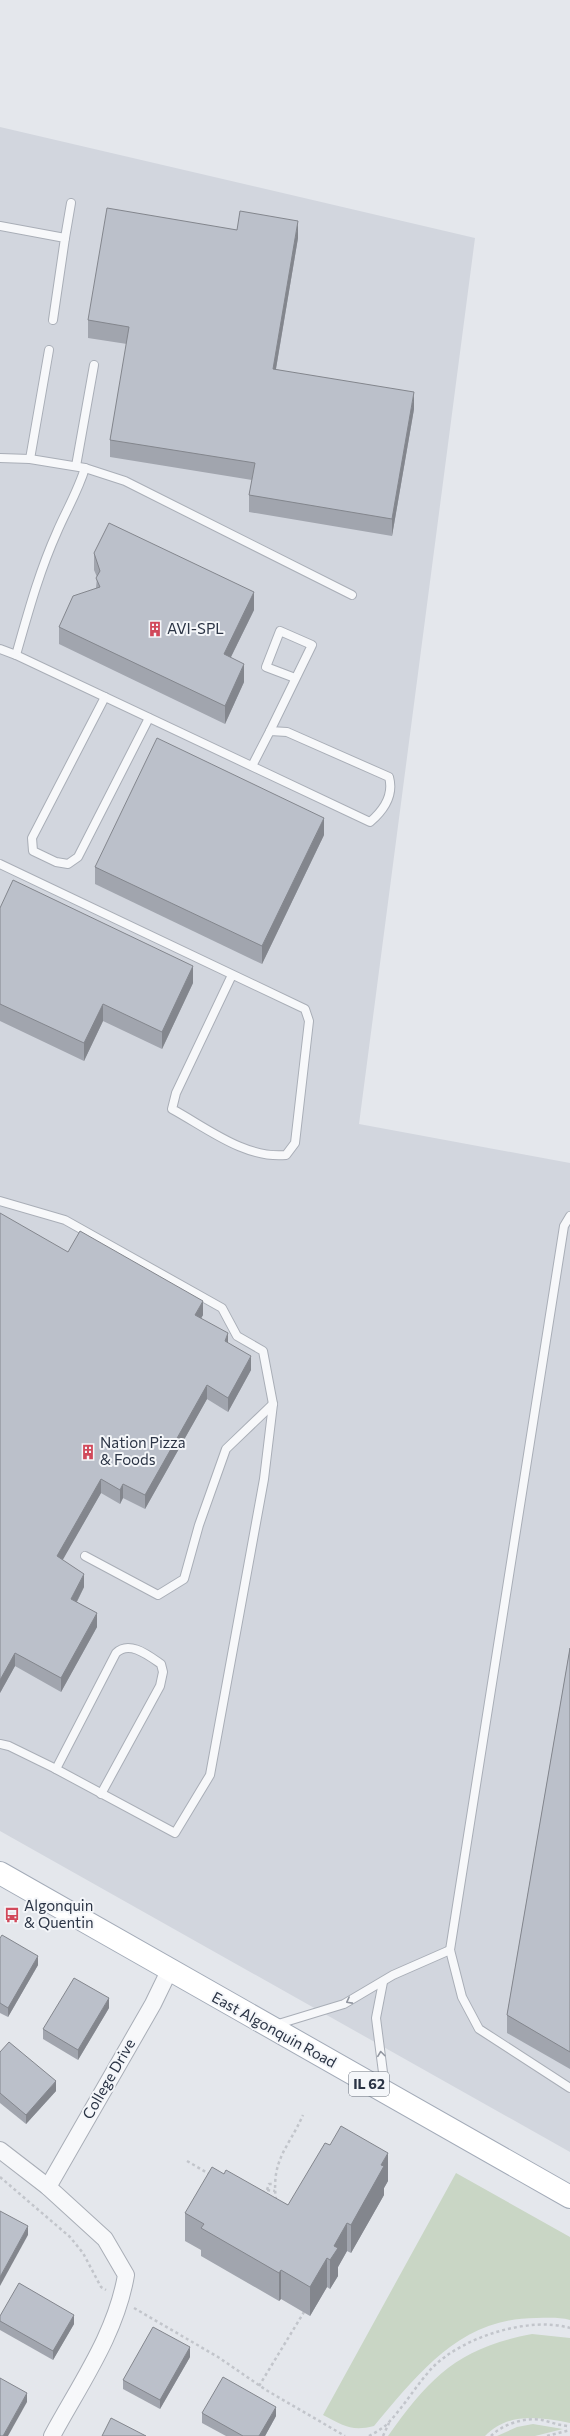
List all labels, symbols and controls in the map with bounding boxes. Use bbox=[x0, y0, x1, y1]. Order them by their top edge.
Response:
place label: AVI-SPL bbox=[167, 619, 224, 637]
building icon: AVI-SPL bbox=[146, 620, 164, 638]
place label: Nation Pizza & Foods bbox=[100, 1433, 186, 1468]
building icon: Nation Pizza & Foods bbox=[79, 1443, 97, 1461]
place label: Algonquin & Quentin bbox=[24, 1896, 94, 1931]
bus stop icon: Algonquin & Quentin bbox=[3, 1906, 21, 1924]
street label: East Algonquin Road bbox=[209, 1987, 340, 2071]
one-way arrow bbox=[346, 1997, 353, 2004]
street label: College Drive bbox=[78, 2035, 138, 2122]
one-way arrow bbox=[377, 2051, 386, 2057]
road number: IL 62 bbox=[349, 2072, 389, 2096]

